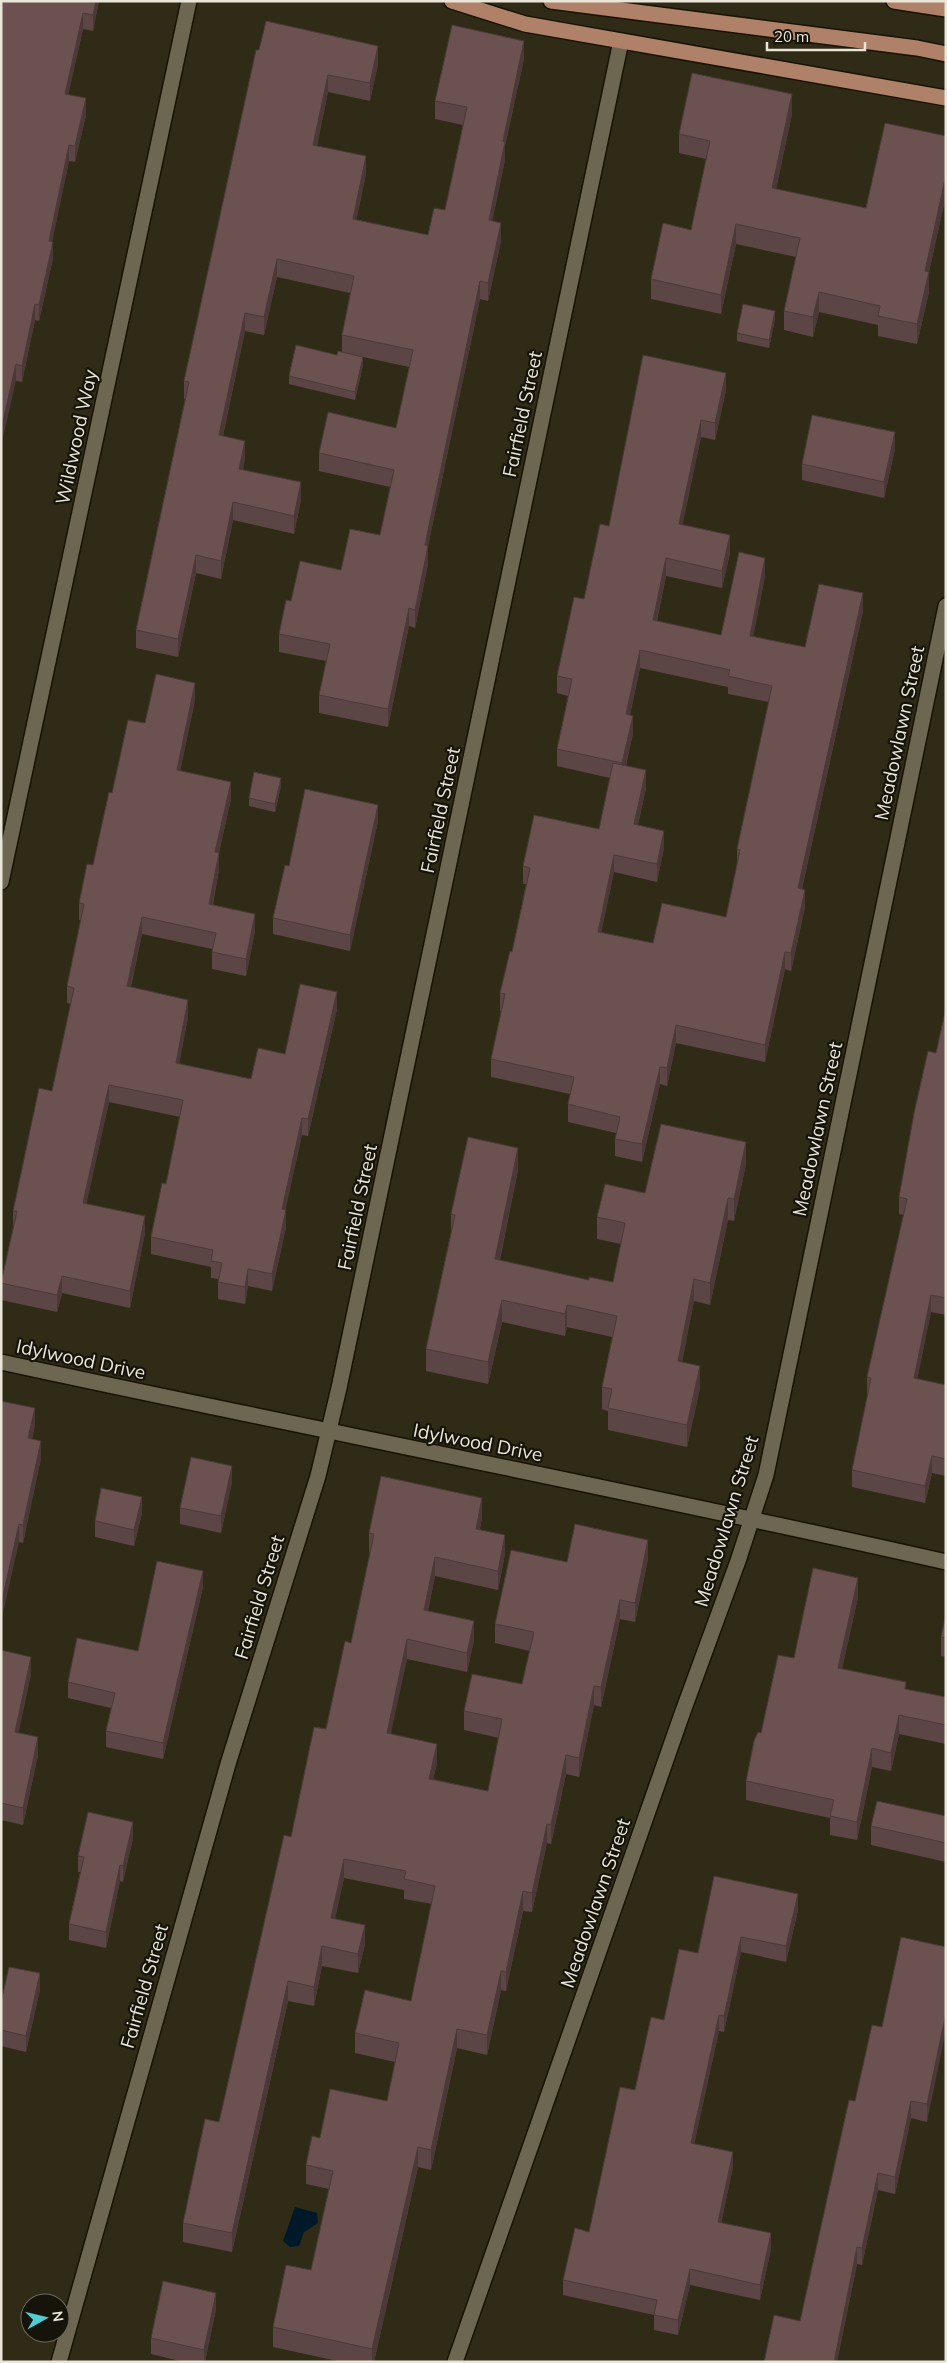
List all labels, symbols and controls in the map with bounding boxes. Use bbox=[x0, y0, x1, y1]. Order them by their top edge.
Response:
scale bar bbox=[767, 20, 864, 52]
text: 20 m bbox=[774, 27, 809, 46]
street label: Fairfield Street bbox=[497, 348, 547, 479]
street label: Wildwood Way bbox=[50, 367, 102, 507]
street label: Meadowlawn Street bbox=[869, 643, 929, 822]
street label: Fairfield Street bbox=[415, 744, 465, 875]
street label: Meadowlawn Street bbox=[787, 1039, 847, 1218]
street label: Fairfield Street bbox=[332, 1141, 382, 1272]
street label: Idylwood Drive bbox=[14, 1334, 148, 1384]
street label: Idylwood Drive bbox=[411, 1418, 545, 1466]
street label: Meadowlawn Street bbox=[689, 1432, 764, 1609]
street label: Fairfield Street bbox=[229, 1532, 289, 1662]
street label: Meadowlawn Street bbox=[555, 1815, 635, 1991]
street label: Fairfield Street bbox=[115, 1921, 173, 2051]
north arrow bbox=[20, 2293, 70, 2343]
text: N bbox=[48, 2310, 68, 2323]

